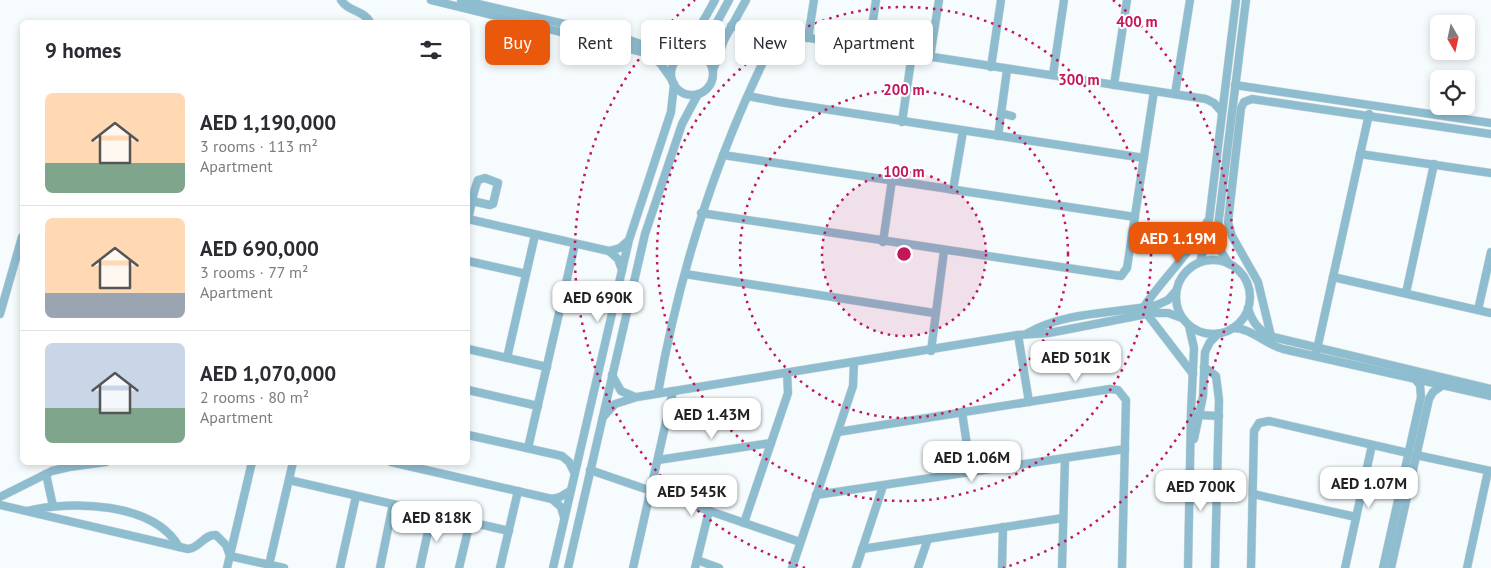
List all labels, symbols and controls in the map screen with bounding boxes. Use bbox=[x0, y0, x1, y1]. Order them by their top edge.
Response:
text: 400 m bbox=[1116, 12, 1158, 31]
north arrow bbox=[1430, 15, 1475, 60]
map controls bbox=[1430, 15, 1475, 115]
chip: Buy bbox=[485, 20, 550, 65]
chip: Rent bbox=[560, 20, 631, 65]
chip: Filters bbox=[641, 20, 725, 65]
chip: New bbox=[735, 20, 805, 65]
chip: Apartment bbox=[815, 20, 933, 65]
icon: filters bbox=[417, 36, 445, 64]
text: 9 homes bbox=[45, 37, 121, 64]
text: 300 m bbox=[1058, 70, 1100, 89]
button: locate bbox=[1430, 70, 1475, 115]
text: 200 m bbox=[883, 80, 925, 99]
text: AED 1,190,000 bbox=[200, 109, 336, 136]
icon: home bbox=[85, 113, 145, 173]
text: 3 rooms · 113 m² bbox=[200, 136, 318, 156]
text: Apartment bbox=[200, 156, 273, 176]
text: 100 m bbox=[883, 162, 925, 181]
pin: AED 1.19M bbox=[1121, 222, 1235, 264]
text: AED 1.19M bbox=[1140, 228, 1216, 248]
text: AED 690,000 bbox=[200, 235, 319, 262]
icon: home bbox=[85, 238, 145, 298]
centre of rings bbox=[895, 245, 913, 263]
text: 3 rooms · 77 m² bbox=[200, 262, 308, 282]
pin: AED 690K bbox=[546, 280, 650, 323]
text: Apartment bbox=[200, 282, 273, 302]
text: AED 690K bbox=[563, 287, 633, 307]
pin: AED 501K bbox=[1024, 340, 1128, 383]
text: AED 501K bbox=[1041, 347, 1111, 367]
text: AED 1,070,000 bbox=[200, 360, 336, 387]
icon: home bbox=[85, 363, 145, 423]
text: 2 rooms · 80 m² bbox=[200, 387, 309, 407]
pin: AED 1.43M bbox=[655, 398, 769, 440]
text: AED 1.43M bbox=[674, 404, 750, 424]
text: Apartment bbox=[200, 407, 273, 427]
pin: AED 1.06M bbox=[915, 440, 1029, 483]
text: AED 1.06M bbox=[934, 447, 1010, 467]
pin: AED 1.07M bbox=[1312, 466, 1426, 509]
pin: AED 700K bbox=[1149, 470, 1253, 512]
text: AED 1.07M bbox=[1331, 473, 1407, 493]
pin: AED 545K bbox=[640, 474, 744, 517]
text: AED 700K bbox=[1166, 476, 1236, 496]
text: AED 545K bbox=[657, 481, 727, 501]
pin: AED 818K bbox=[385, 500, 489, 543]
text: AED 818K bbox=[402, 507, 472, 527]

